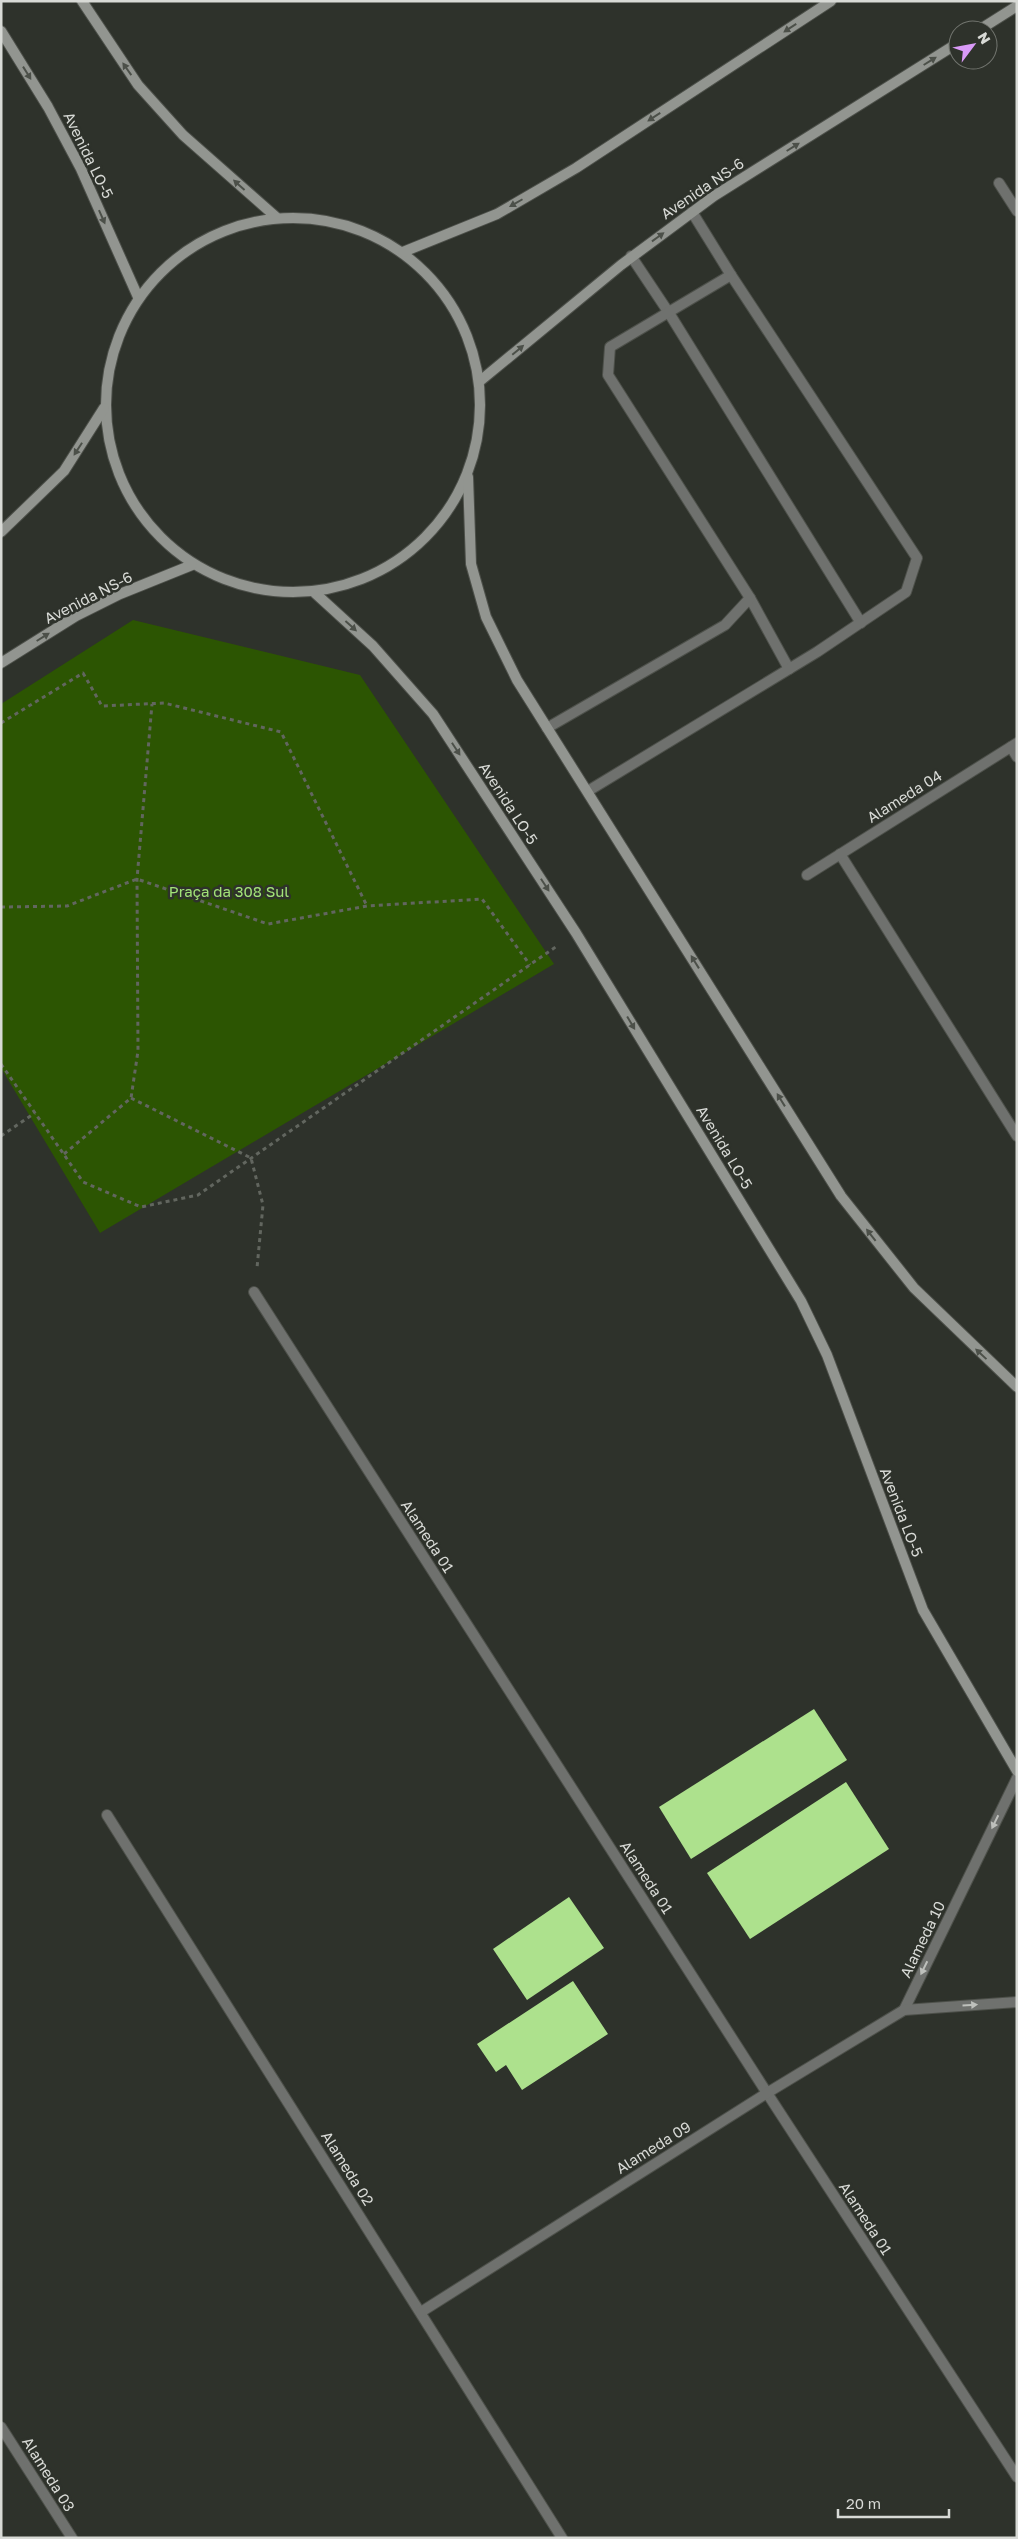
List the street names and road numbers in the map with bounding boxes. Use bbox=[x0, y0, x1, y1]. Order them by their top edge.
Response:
street label: Avenida LO-5 bbox=[60, 109, 118, 201]
street label: Avenida NS-6 bbox=[657, 154, 747, 222]
street label: Avenida NS-6 bbox=[41, 567, 135, 627]
street label: Avenida LO-5 bbox=[476, 759, 542, 847]
street label: Alameda 04 bbox=[863, 766, 945, 826]
street label: Avenida LO-5 bbox=[693, 1102, 757, 1192]
street label: Avenida LO-5 bbox=[877, 1465, 927, 1559]
street label: Alameda 01 bbox=[398, 1496, 458, 1576]
street label: Alameda 01 bbox=[617, 1837, 677, 1917]
street label: Alameda 10 bbox=[896, 1898, 948, 1980]
street label: Alameda 09 bbox=[612, 2117, 694, 2177]
street label: Alameda 02 bbox=[318, 2127, 378, 2209]
street label: Alameda 01 bbox=[836, 2178, 896, 2258]
street label: Alameda 03 bbox=[19, 2433, 79, 2515]

